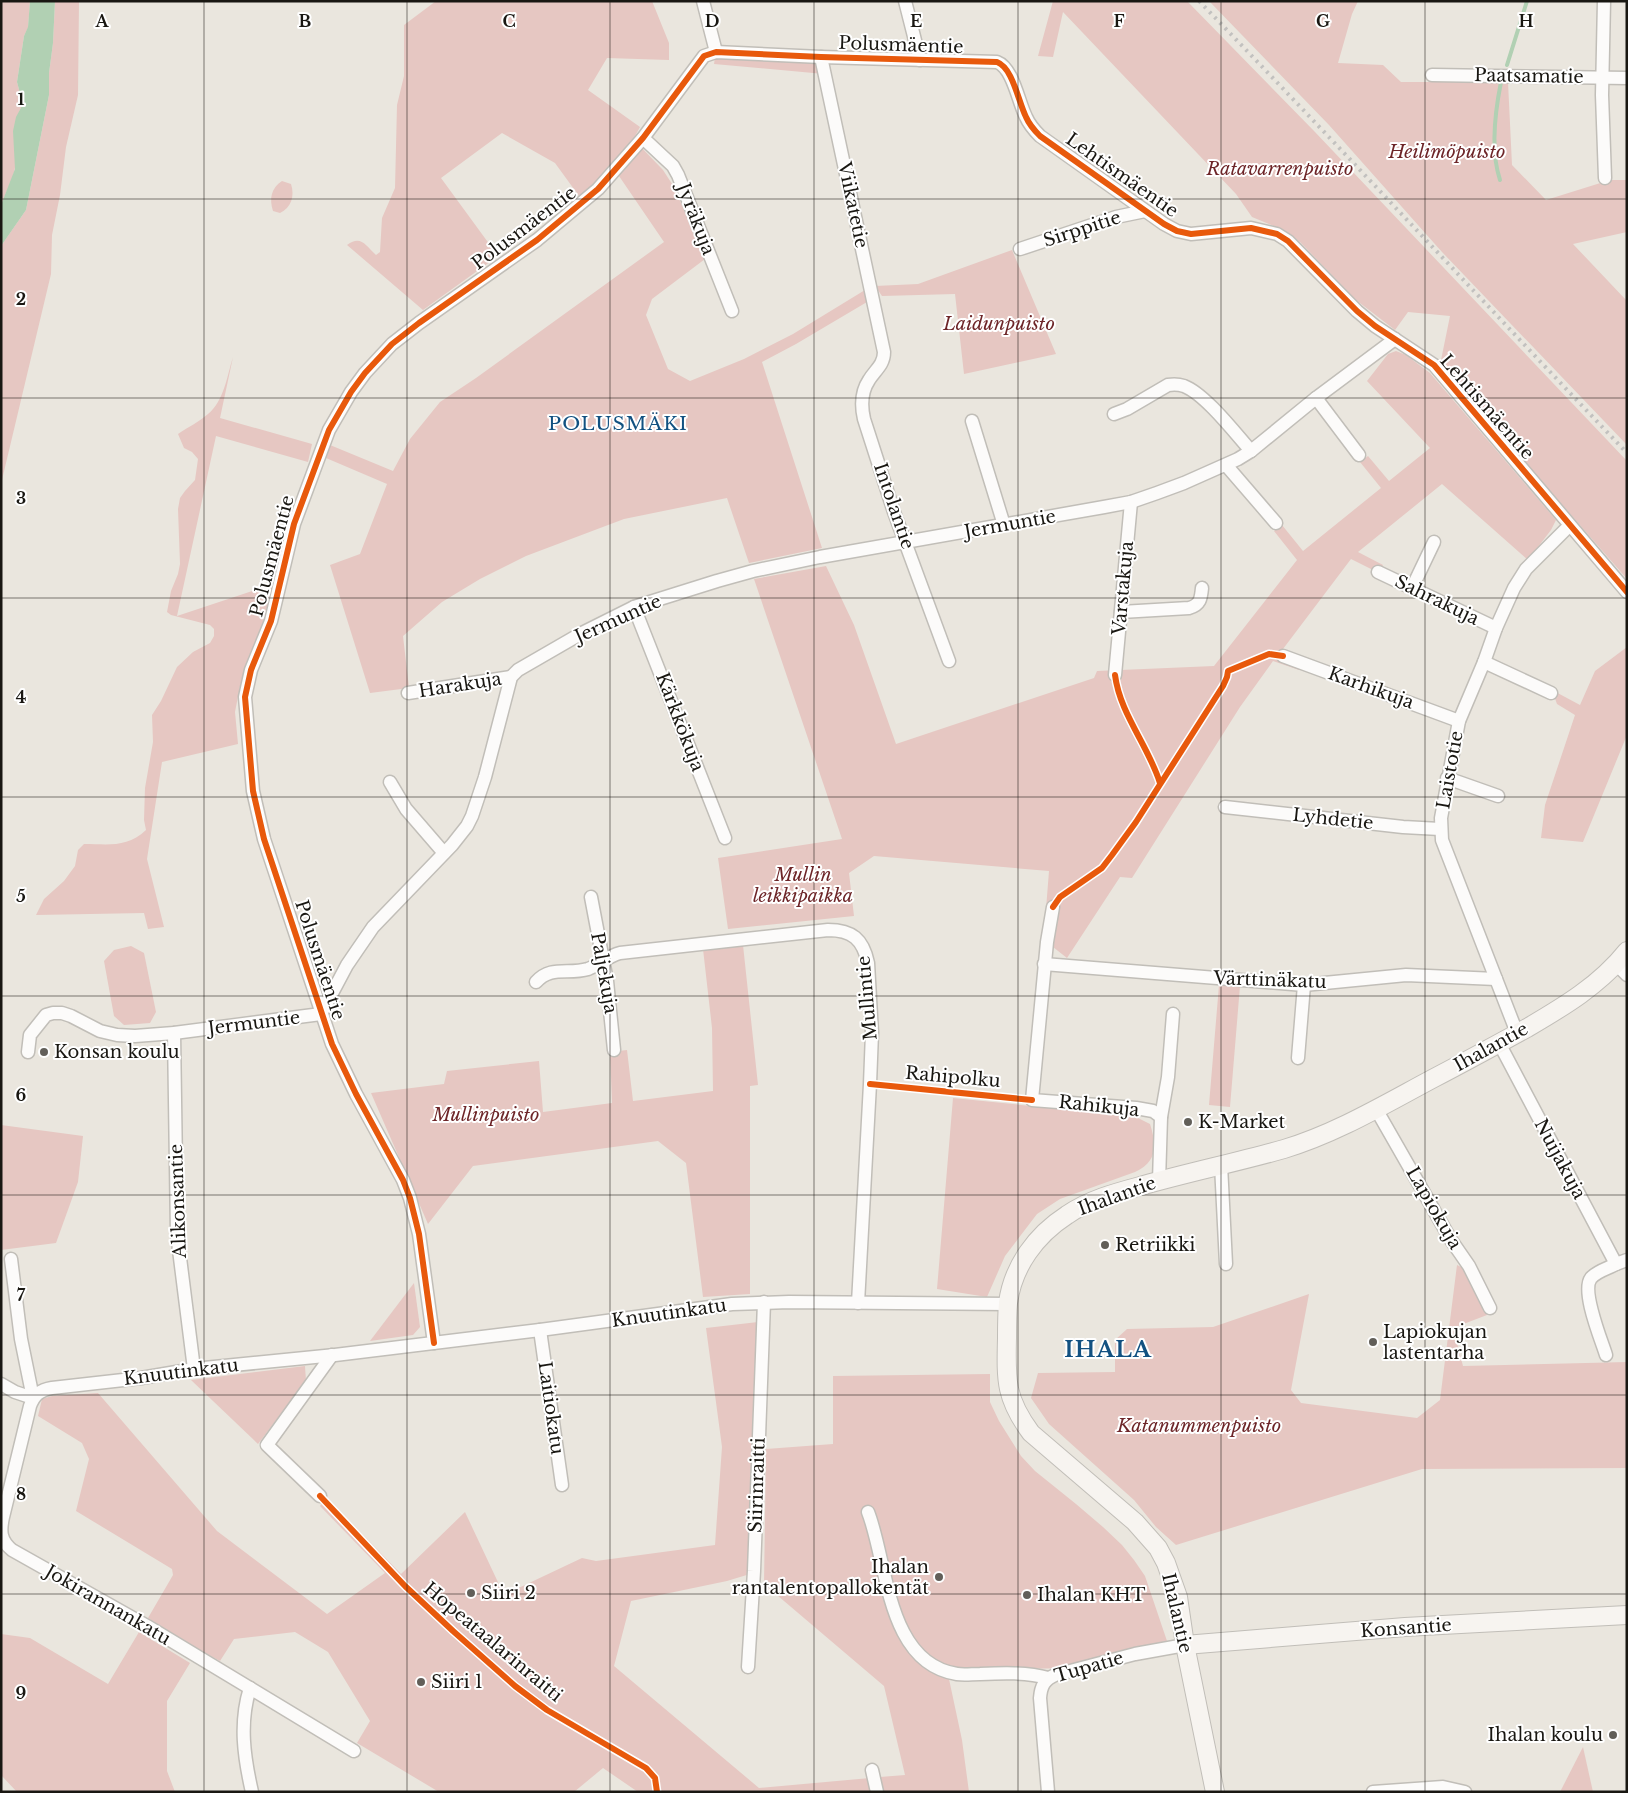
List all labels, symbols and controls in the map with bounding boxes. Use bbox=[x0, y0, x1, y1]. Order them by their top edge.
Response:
text: A bbox=[95, 11, 110, 31]
text: B bbox=[299, 11, 312, 31]
text: C bbox=[502, 11, 516, 31]
text: D bbox=[705, 11, 719, 31]
text: E bbox=[910, 11, 922, 31]
text: F bbox=[1113, 11, 1125, 31]
text: G bbox=[1316, 11, 1330, 31]
text: H bbox=[1518, 11, 1534, 31]
street label: Polusmäentie bbox=[838, 32, 964, 58]
street label: Paatsamatie bbox=[1474, 64, 1584, 88]
text: 1 bbox=[18, 89, 25, 109]
street label: Lehtismäentie bbox=[1062, 128, 1182, 222]
park label: Heilimöpuisto bbox=[1388, 141, 1505, 163]
park label: Ratavarrenpuisto bbox=[1206, 158, 1353, 180]
street label: Viikatetie bbox=[833, 159, 873, 250]
street label: Jyräkuja bbox=[672, 178, 720, 258]
street label: Polusmäentie bbox=[467, 182, 581, 274]
street label: Sirppitie bbox=[1040, 206, 1124, 252]
text: 2 bbox=[16, 289, 26, 309]
park label: Laidunpuisto bbox=[942, 313, 1055, 335]
street label: Lehtismäentie bbox=[1435, 350, 1539, 464]
district label: POLUSMÄKI bbox=[548, 412, 688, 435]
street label: Intolantie bbox=[869, 460, 919, 552]
text: 3 bbox=[16, 488, 26, 508]
street label: Polusmäentie bbox=[245, 493, 299, 619]
street label: Jermuntie bbox=[961, 505, 1057, 543]
street label: Varstakuja bbox=[1108, 540, 1138, 637]
street label: Sahrakuja bbox=[1391, 570, 1483, 630]
street label: Jermuntie bbox=[569, 590, 665, 649]
street label: Karhikuja bbox=[1325, 662, 1417, 714]
street label: Harakuja bbox=[417, 668, 503, 702]
street label: Kärkkökuja bbox=[651, 669, 709, 775]
text: 4 bbox=[16, 687, 26, 707]
street label: Laistotie bbox=[1432, 729, 1468, 811]
street label: Lyhdetie bbox=[1291, 804, 1375, 834]
park label: Mullin leikkipaikka bbox=[753, 864, 853, 907]
text: 5 bbox=[16, 886, 26, 906]
street label: Polusmäentie bbox=[290, 897, 350, 1023]
street label: Paljekuja bbox=[586, 931, 622, 1015]
street label: Mullintie bbox=[852, 955, 882, 1041]
street label: Värttinäkatu bbox=[1212, 967, 1327, 993]
street label: Jermuntie bbox=[205, 1006, 301, 1040]
street label: Ihalantie bbox=[1450, 1018, 1532, 1076]
place label: Konsan koulu bbox=[54, 1041, 180, 1063]
marker: Konsan koulu bbox=[38, 1046, 50, 1058]
street label: Rahipolku bbox=[904, 1062, 1002, 1092]
text: 6 bbox=[16, 1085, 27, 1105]
street label: Rahikuja bbox=[1057, 1091, 1141, 1121]
park label: Mullinpuisto bbox=[431, 1104, 540, 1126]
place label: K-Market bbox=[1198, 1111, 1285, 1133]
street label: Nuijakuja bbox=[1530, 1115, 1590, 1203]
marker: K-Market bbox=[1182, 1116, 1194, 1128]
street label: Alikonsantie bbox=[165, 1143, 191, 1260]
street label: Lapiokuja bbox=[1402, 1163, 1466, 1253]
street label: Ihalantie bbox=[1075, 1172, 1159, 1220]
place label: Retriikki bbox=[1115, 1234, 1195, 1256]
marker: Retriikki bbox=[1099, 1239, 1111, 1251]
text: 7 bbox=[17, 1285, 26, 1305]
street label: Knuutinkatu bbox=[610, 1294, 728, 1332]
place label: Lapiokujan lastentarha bbox=[1383, 1321, 1487, 1364]
district label: IHALA bbox=[1064, 1336, 1152, 1363]
marker: Lapiokujan lastentarha bbox=[1367, 1336, 1379, 1348]
street label: Knuutinkatu bbox=[122, 1354, 240, 1390]
street label: Laitiokatu bbox=[534, 1360, 568, 1456]
park label: Katanummenpuisto bbox=[1116, 1415, 1281, 1437]
street label: Siirinraitti bbox=[744, 1437, 770, 1533]
text: 8 bbox=[16, 1484, 26, 1504]
place label: Ihalan rantalentopallokentät bbox=[732, 1556, 929, 1599]
street label: Jokirannankatu bbox=[40, 1559, 175, 1650]
marker: Ihalan rantalentopallokentät bbox=[933, 1571, 945, 1583]
street label: Ihalantie bbox=[1157, 1571, 1197, 1655]
street label: Hopeataalarinraitti bbox=[419, 1577, 567, 1707]
place label: Siiri 2 bbox=[481, 1582, 536, 1604]
place label: Ihalan KHT bbox=[1037, 1584, 1146, 1606]
marker: Siiri 2 bbox=[465, 1587, 477, 1599]
marker: Ihalan KHT bbox=[1021, 1589, 1033, 1601]
street label: Konsantie bbox=[1360, 1614, 1452, 1642]
street label: Tupatie bbox=[1052, 1647, 1126, 1687]
place label: Siiri 1 bbox=[431, 1671, 483, 1693]
marker: Siiri 1 bbox=[415, 1676, 427, 1688]
text: 9 bbox=[16, 1683, 27, 1703]
place label: Ihalan koulu bbox=[1488, 1724, 1603, 1746]
marker: Ihalan koulu bbox=[1607, 1729, 1619, 1741]

